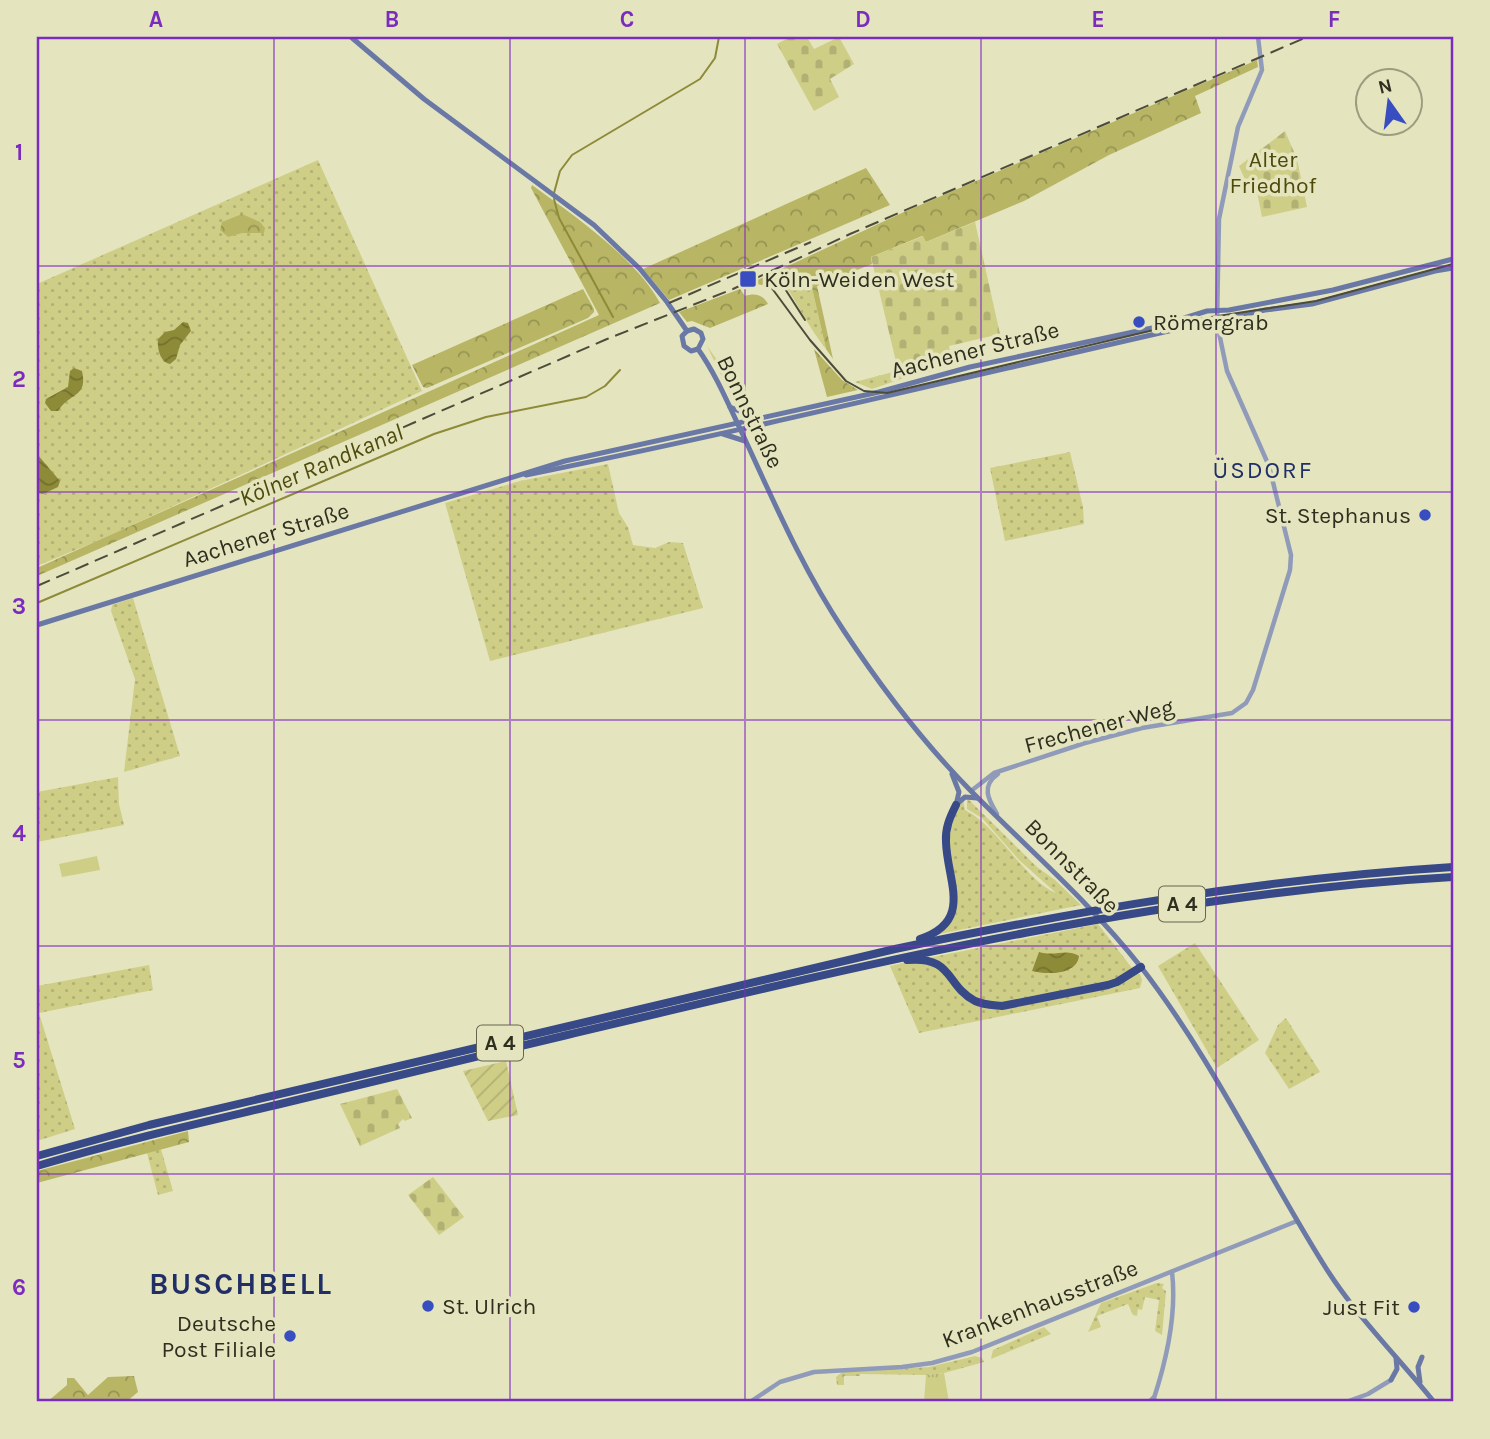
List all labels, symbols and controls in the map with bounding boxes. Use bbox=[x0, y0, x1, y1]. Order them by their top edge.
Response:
text: A bbox=[149, 6, 163, 33]
text: B bbox=[385, 6, 399, 33]
text: C bbox=[620, 6, 634, 33]
text: D bbox=[855, 6, 871, 33]
text: E bbox=[1091, 6, 1105, 33]
text: F bbox=[1328, 6, 1340, 33]
north arrow bbox=[1354, 66, 1424, 136]
text: N bbox=[1376, 74, 1394, 99]
text: 1 bbox=[15, 139, 23, 166]
park label: Alter Friedhof bbox=[1230, 146, 1317, 199]
place label: Köln-Weiden West bbox=[764, 266, 955, 293]
marker: Köln-Weiden West bbox=[738, 269, 758, 289]
place label: Römergrab bbox=[1153, 309, 1269, 336]
marker: Römergrab bbox=[1131, 314, 1147, 330]
street label: Aachener Straße bbox=[888, 316, 1062, 384]
street label: Bonnstraße bbox=[711, 351, 789, 473]
text: 2 bbox=[12, 366, 26, 393]
water label: Kölner Randkanal bbox=[235, 418, 407, 512]
district label: ÜSDORF bbox=[1213, 456, 1313, 484]
street label: Aachener Straße bbox=[180, 497, 352, 573]
place label: St. Stephanus bbox=[1265, 502, 1411, 529]
marker: St. Stephanus bbox=[1417, 507, 1433, 523]
text: 3 bbox=[12, 593, 26, 620]
street label: Frechener Weg bbox=[1021, 693, 1177, 759]
street label: Bonnstraße bbox=[1019, 813, 1125, 919]
text: 4 bbox=[12, 820, 26, 847]
road number: A 4 bbox=[1159, 886, 1205, 922]
road number: A 4 bbox=[477, 1026, 523, 1060]
text: 5 bbox=[12, 1047, 26, 1074]
street label: Krankenhausstraße bbox=[938, 1254, 1142, 1354]
district label: BUSCHBELL bbox=[149, 1266, 333, 1302]
text: 6 bbox=[12, 1274, 26, 1301]
place label: St. Ulrich bbox=[442, 1293, 537, 1320]
place label: Just Fit bbox=[1323, 1294, 1400, 1321]
marker: St. Ulrich bbox=[420, 1298, 436, 1314]
marker: Just Fit bbox=[1406, 1299, 1422, 1315]
place label: Deutsche Post Filiale bbox=[161, 1310, 276, 1363]
marker: Deutsche Post Filiale bbox=[282, 1328, 298, 1344]

